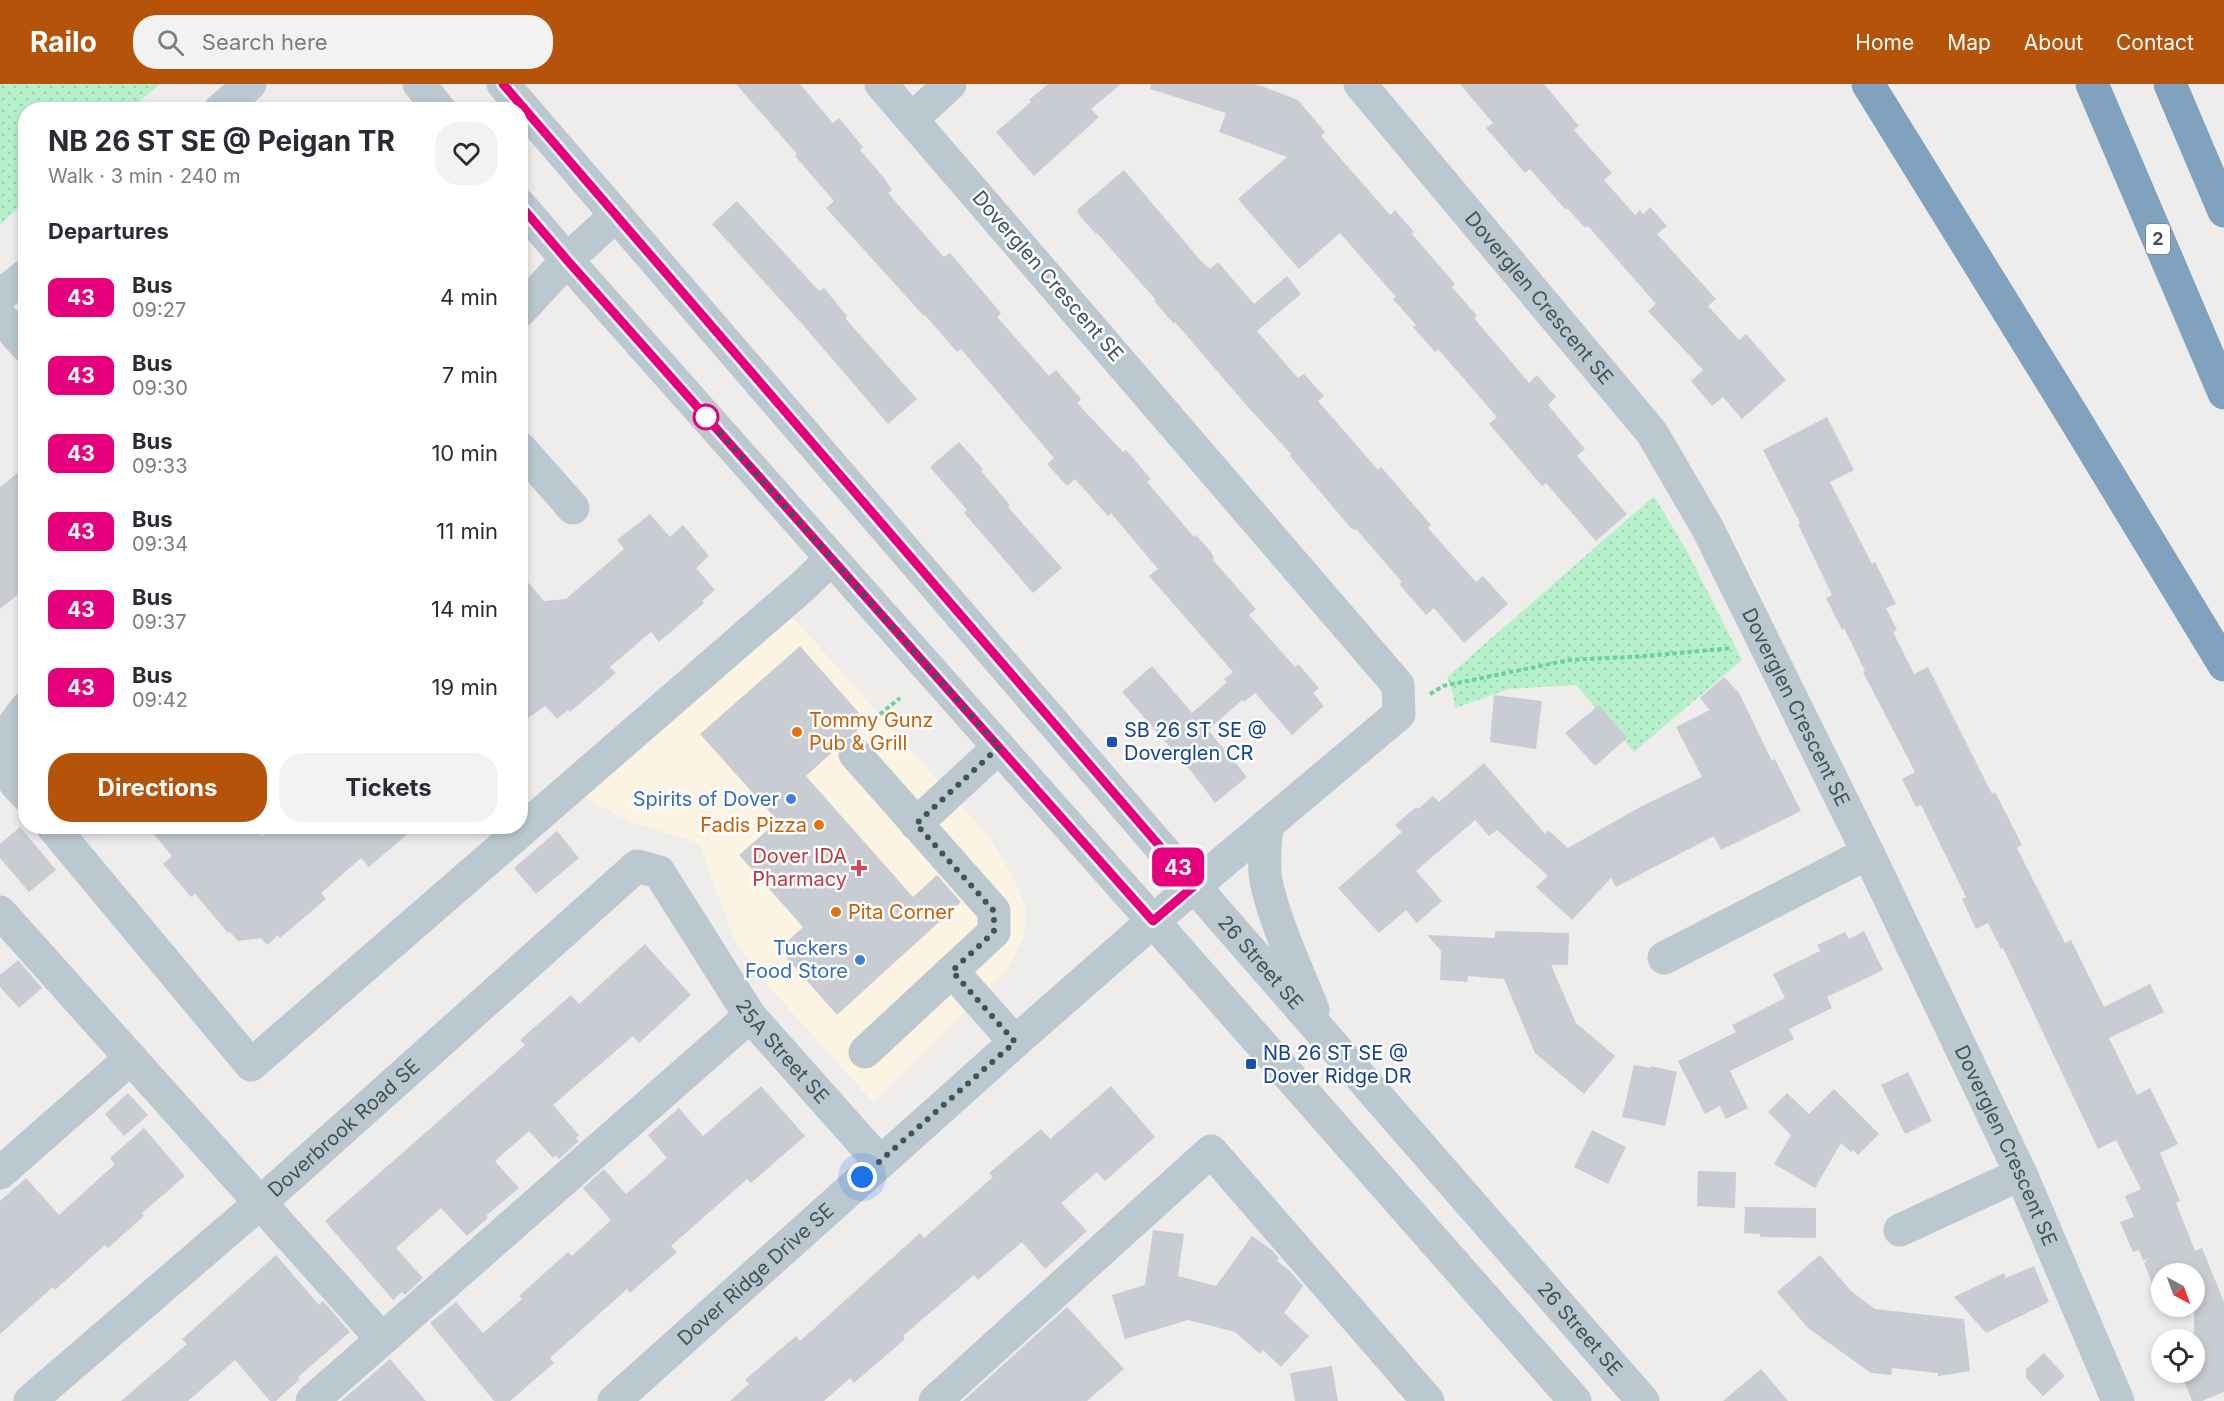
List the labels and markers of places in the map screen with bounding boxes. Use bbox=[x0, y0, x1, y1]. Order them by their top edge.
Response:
unlabelled marker bbox=[693, 404, 719, 430]
place label: Tommy Gunz Pub & Grill bbox=[809, 708, 934, 755]
place label: SB 26 ST SE @ Doverglen CR bbox=[1124, 718, 1267, 765]
marker: Tommy Gunz Pub & Grill bbox=[790, 725, 804, 739]
marker: SB 26 ST SE @ Doverglen CR bbox=[1105, 735, 1119, 749]
place label: Spirits of Dover bbox=[633, 787, 779, 811]
marker: Spirits of Dover bbox=[784, 792, 798, 806]
place label: Fadis Pizza bbox=[700, 813, 807, 837]
marker: Fadis Pizza bbox=[812, 818, 826, 832]
place label: Dover IDA Pharmacy bbox=[752, 844, 847, 891]
marker: Dover IDA Pharmacy bbox=[852, 861, 866, 875]
place label: Pita Corner bbox=[848, 900, 955, 924]
marker: Pita Corner bbox=[829, 905, 843, 919]
place label: Tuckers Food Store bbox=[745, 936, 848, 983]
marker: Tuckers Food Store bbox=[853, 953, 867, 967]
place label: NB 26 ST SE @ Dover Ridge DR bbox=[1263, 1041, 1412, 1088]
marker: NB 26 ST SE @ Dover Ridge DR bbox=[1244, 1057, 1258, 1071]

